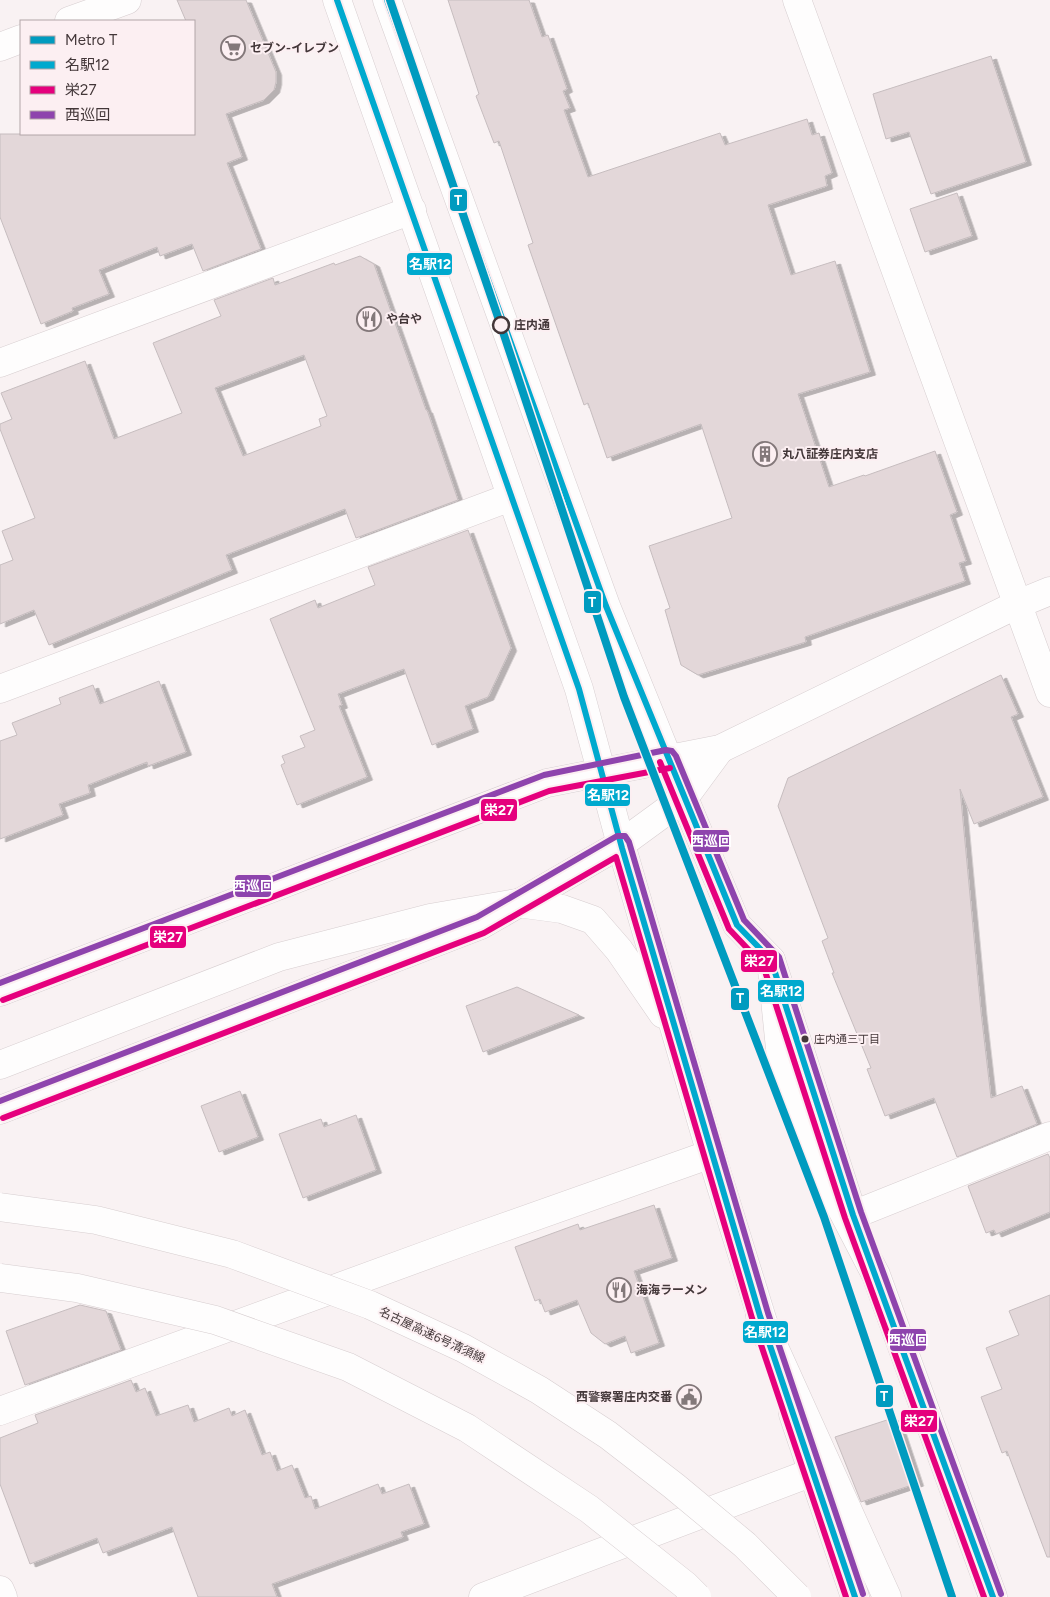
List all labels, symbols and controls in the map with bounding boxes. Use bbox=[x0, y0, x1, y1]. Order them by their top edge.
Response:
legend bbox=[20, 20, 195, 135]
text: Metro T bbox=[65, 31, 118, 49]
supermarket icon: セブン-イレブン bbox=[220, 35, 246, 61]
place label: セブン-イレブン bbox=[250, 41, 339, 55]
text: 名駅12 bbox=[65, 56, 110, 74]
text: 栄27 bbox=[65, 81, 96, 99]
text: 西巡回 bbox=[65, 106, 110, 124]
line badge: T bbox=[449, 188, 468, 212]
text: T bbox=[454, 192, 462, 209]
line badge: 名駅12 bbox=[406, 252, 453, 276]
text: 名駅12 bbox=[409, 256, 451, 273]
restaurant icon: や台や bbox=[356, 306, 382, 332]
place label: や台や bbox=[386, 312, 422, 326]
marker: 庄内通 bbox=[492, 316, 510, 334]
place label: 庄内通 bbox=[514, 318, 550, 332]
building icon: 丸八証券庄内支店 bbox=[752, 441, 778, 467]
place label: 丸八証券庄内支店 bbox=[782, 447, 878, 461]
line badge: T bbox=[583, 590, 602, 614]
text: T bbox=[588, 594, 596, 611]
line badge: 名駅12 bbox=[584, 783, 631, 807]
text: 名駅12 bbox=[587, 787, 629, 804]
line badge: 栄27 bbox=[480, 798, 518, 822]
text: 栄27 bbox=[484, 802, 514, 819]
line badge: 西巡回 bbox=[692, 829, 730, 853]
text: 西巡回 bbox=[690, 833, 732, 850]
line badge: 西巡回 bbox=[234, 874, 272, 898]
text: 西巡回 bbox=[232, 878, 274, 895]
line badge: 栄27 bbox=[149, 925, 187, 949]
text: 栄27 bbox=[153, 929, 183, 946]
line badge: 栄27 bbox=[740, 949, 778, 973]
text: 栄27 bbox=[744, 953, 774, 970]
line badge: 名駅12 bbox=[757, 979, 805, 1003]
text: 名駅12 bbox=[760, 983, 802, 1000]
line badge: T bbox=[730, 987, 750, 1011]
text: T bbox=[736, 990, 744, 1007]
place label: 庄内通三丁目 bbox=[814, 1033, 880, 1046]
marker: 庄内通三丁目 bbox=[800, 1034, 810, 1044]
restaurant icon: 海海ラーメン bbox=[606, 1277, 632, 1303]
place label: 海海ラーメン bbox=[636, 1283, 708, 1297]
street label: 名古屋高速6号清須線 bbox=[377, 1304, 487, 1366]
line badge: 名駅12 bbox=[742, 1320, 789, 1344]
text: 名駅12 bbox=[744, 1324, 786, 1341]
line badge: 西巡回 bbox=[889, 1328, 927, 1352]
text: 西巡回 bbox=[887, 1332, 929, 1349]
public building icon: 西警察署庄内交番 bbox=[676, 1384, 702, 1410]
line badge: T bbox=[875, 1384, 894, 1408]
text: T bbox=[880, 1388, 888, 1405]
place label: 西警察署庄内交番 bbox=[576, 1390, 673, 1404]
line badge: 栄27 bbox=[900, 1409, 938, 1433]
text: 栄27 bbox=[904, 1413, 934, 1430]

